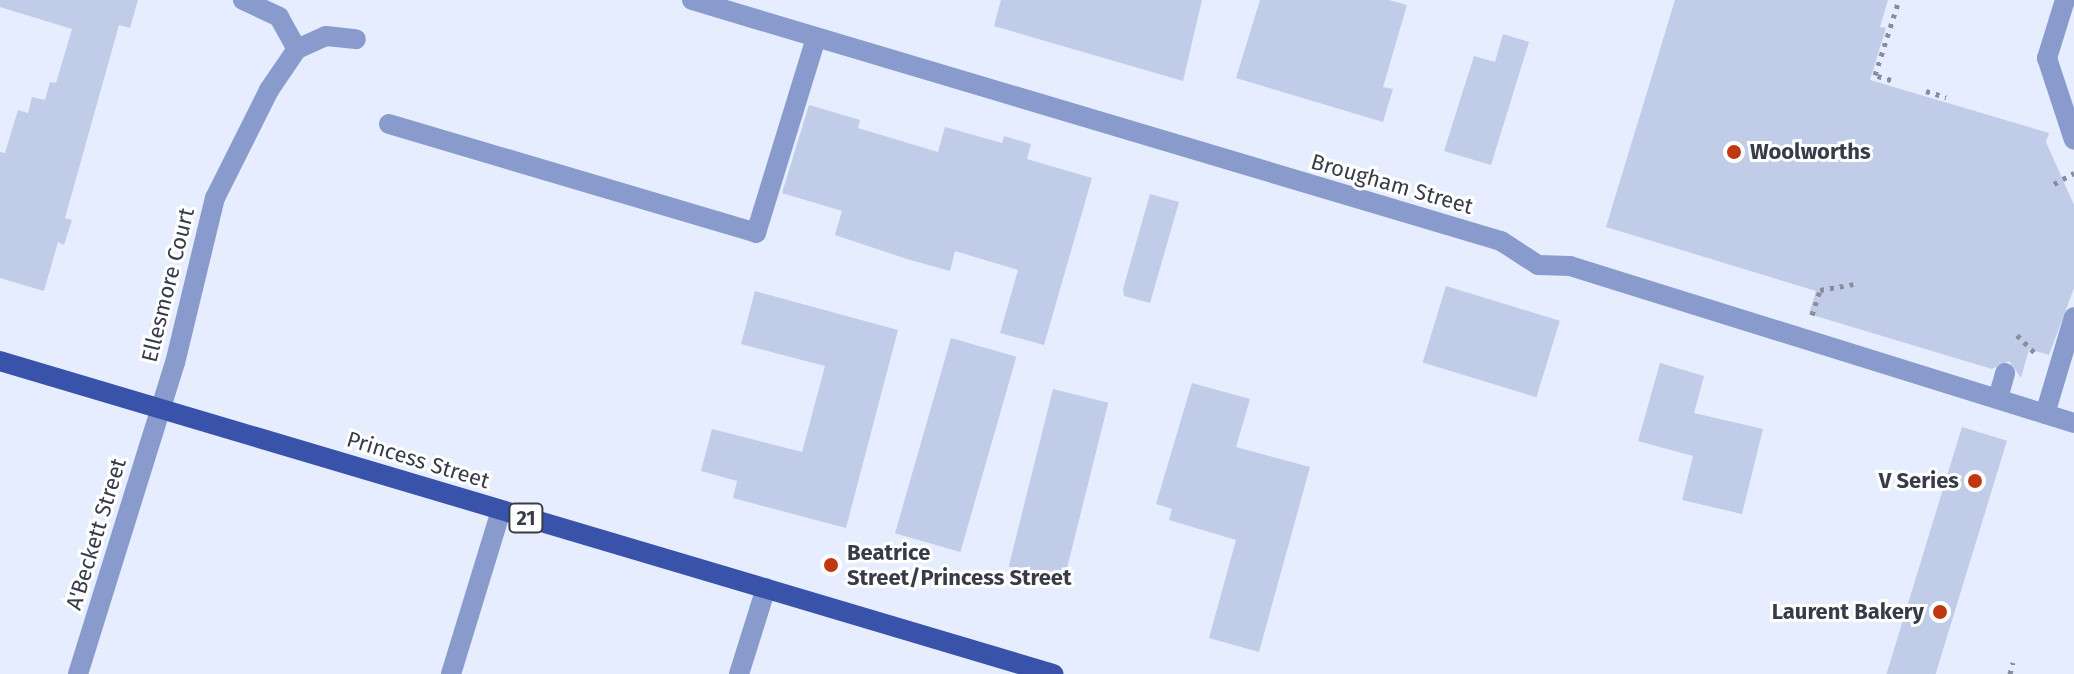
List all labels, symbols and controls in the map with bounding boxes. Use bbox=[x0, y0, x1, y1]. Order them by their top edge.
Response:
place label: Woolworths bbox=[1750, 139, 1871, 165]
marker: Woolworths bbox=[1725, 143, 1743, 161]
street label: Brougham Street bbox=[1308, 148, 1476, 220]
street label: Ellesmore Court bbox=[136, 205, 200, 365]
street label: Princess Street bbox=[343, 426, 493, 494]
street label: A'Beckett Street bbox=[60, 455, 132, 613]
place label: V Series bbox=[1879, 468, 1959, 494]
marker: V Series bbox=[1966, 472, 1984, 490]
road number: 21 bbox=[508, 502, 544, 534]
place label: Beatrice Street/Princess Street bbox=[847, 539, 1072, 590]
marker: Beatrice Street/Princess Street bbox=[822, 556, 840, 574]
place label: Laurent Bakery bbox=[1772, 599, 1924, 625]
marker: Laurent Bakery bbox=[1931, 603, 1949, 621]

